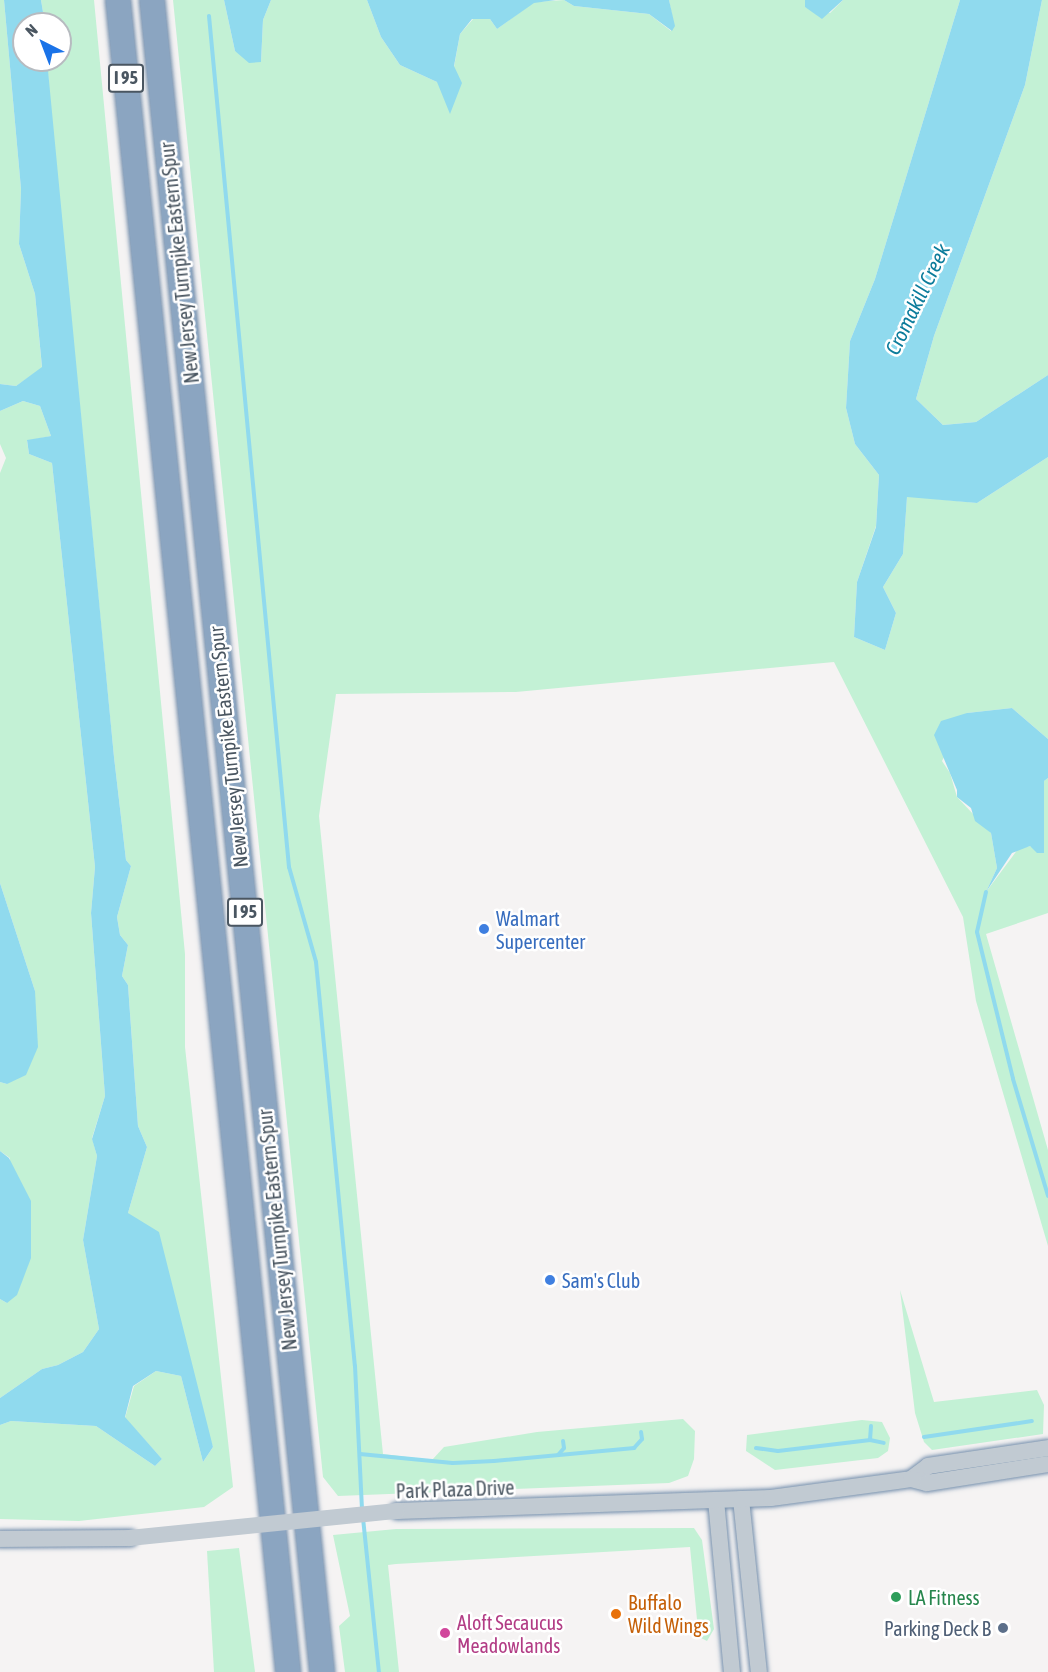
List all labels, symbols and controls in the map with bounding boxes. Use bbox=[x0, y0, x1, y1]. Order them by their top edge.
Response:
north arrow bbox=[12, 12, 72, 72]
text: N bbox=[22, 20, 41, 40]
road number: I 95 bbox=[108, 63, 144, 93]
street label: New Jersey Turnpike Eastern Spur bbox=[154, 141, 204, 385]
water label: Cromakill Creek bbox=[879, 239, 955, 359]
street label: New Jersey Turnpike Eastern Spur bbox=[203, 625, 253, 869]
road number: I 95 bbox=[227, 897, 263, 927]
place label: Walmart Supercenter bbox=[496, 906, 585, 953]
marker: Walmart Supercenter bbox=[477, 922, 491, 936]
street label: New Jersey Turnpike Eastern Spur bbox=[252, 1108, 302, 1352]
place label: Sam's Club bbox=[562, 1268, 640, 1292]
marker: Sam's Club bbox=[543, 1273, 557, 1287]
street label: Park Plaza Drive bbox=[395, 1475, 515, 1503]
place label: LA Fitness bbox=[908, 1585, 980, 1609]
place label: Buffalo Wild Wings bbox=[628, 1590, 709, 1637]
marker: LA Fitness bbox=[889, 1590, 903, 1604]
marker: Buffalo Wild Wings bbox=[609, 1607, 623, 1621]
place label: Aloft Secaucus Meadowlands bbox=[457, 1610, 563, 1657]
place label: Parking Deck B bbox=[884, 1616, 991, 1640]
marker: Parking Deck B bbox=[996, 1621, 1010, 1635]
marker: Aloft Secaucus Meadowlands bbox=[438, 1626, 452, 1640]

